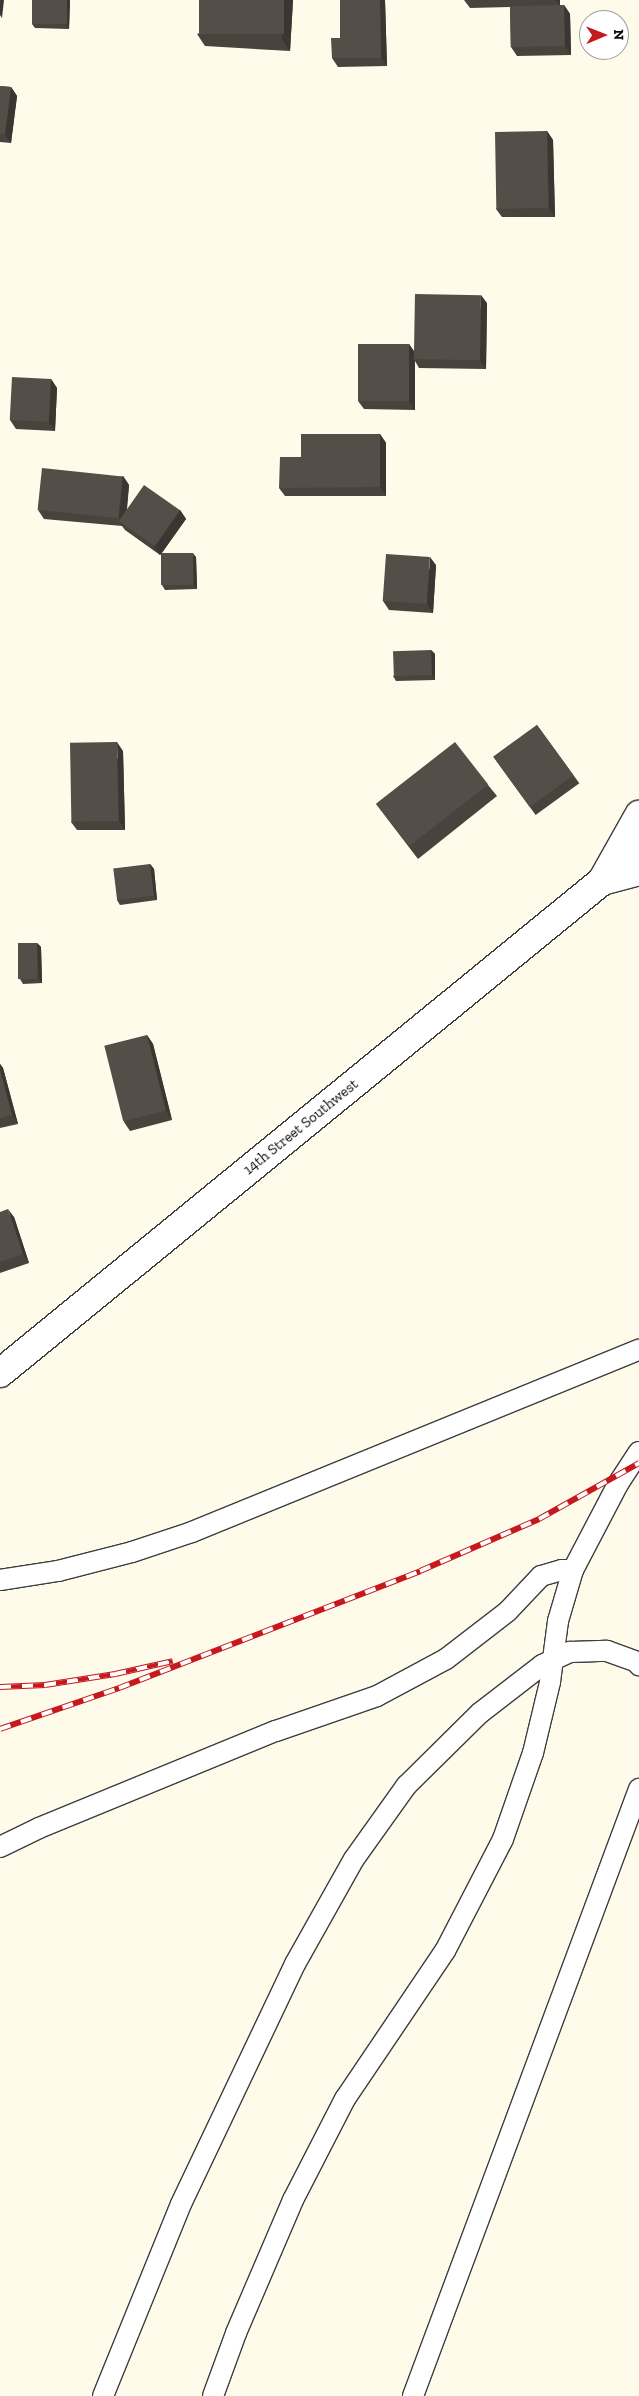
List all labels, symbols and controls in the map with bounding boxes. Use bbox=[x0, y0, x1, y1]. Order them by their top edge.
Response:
north arrow bbox=[579, 10, 629, 60]
text: N bbox=[610, 29, 627, 40]
street label: 14th Street Southwest bbox=[240, 1075, 362, 1179]

